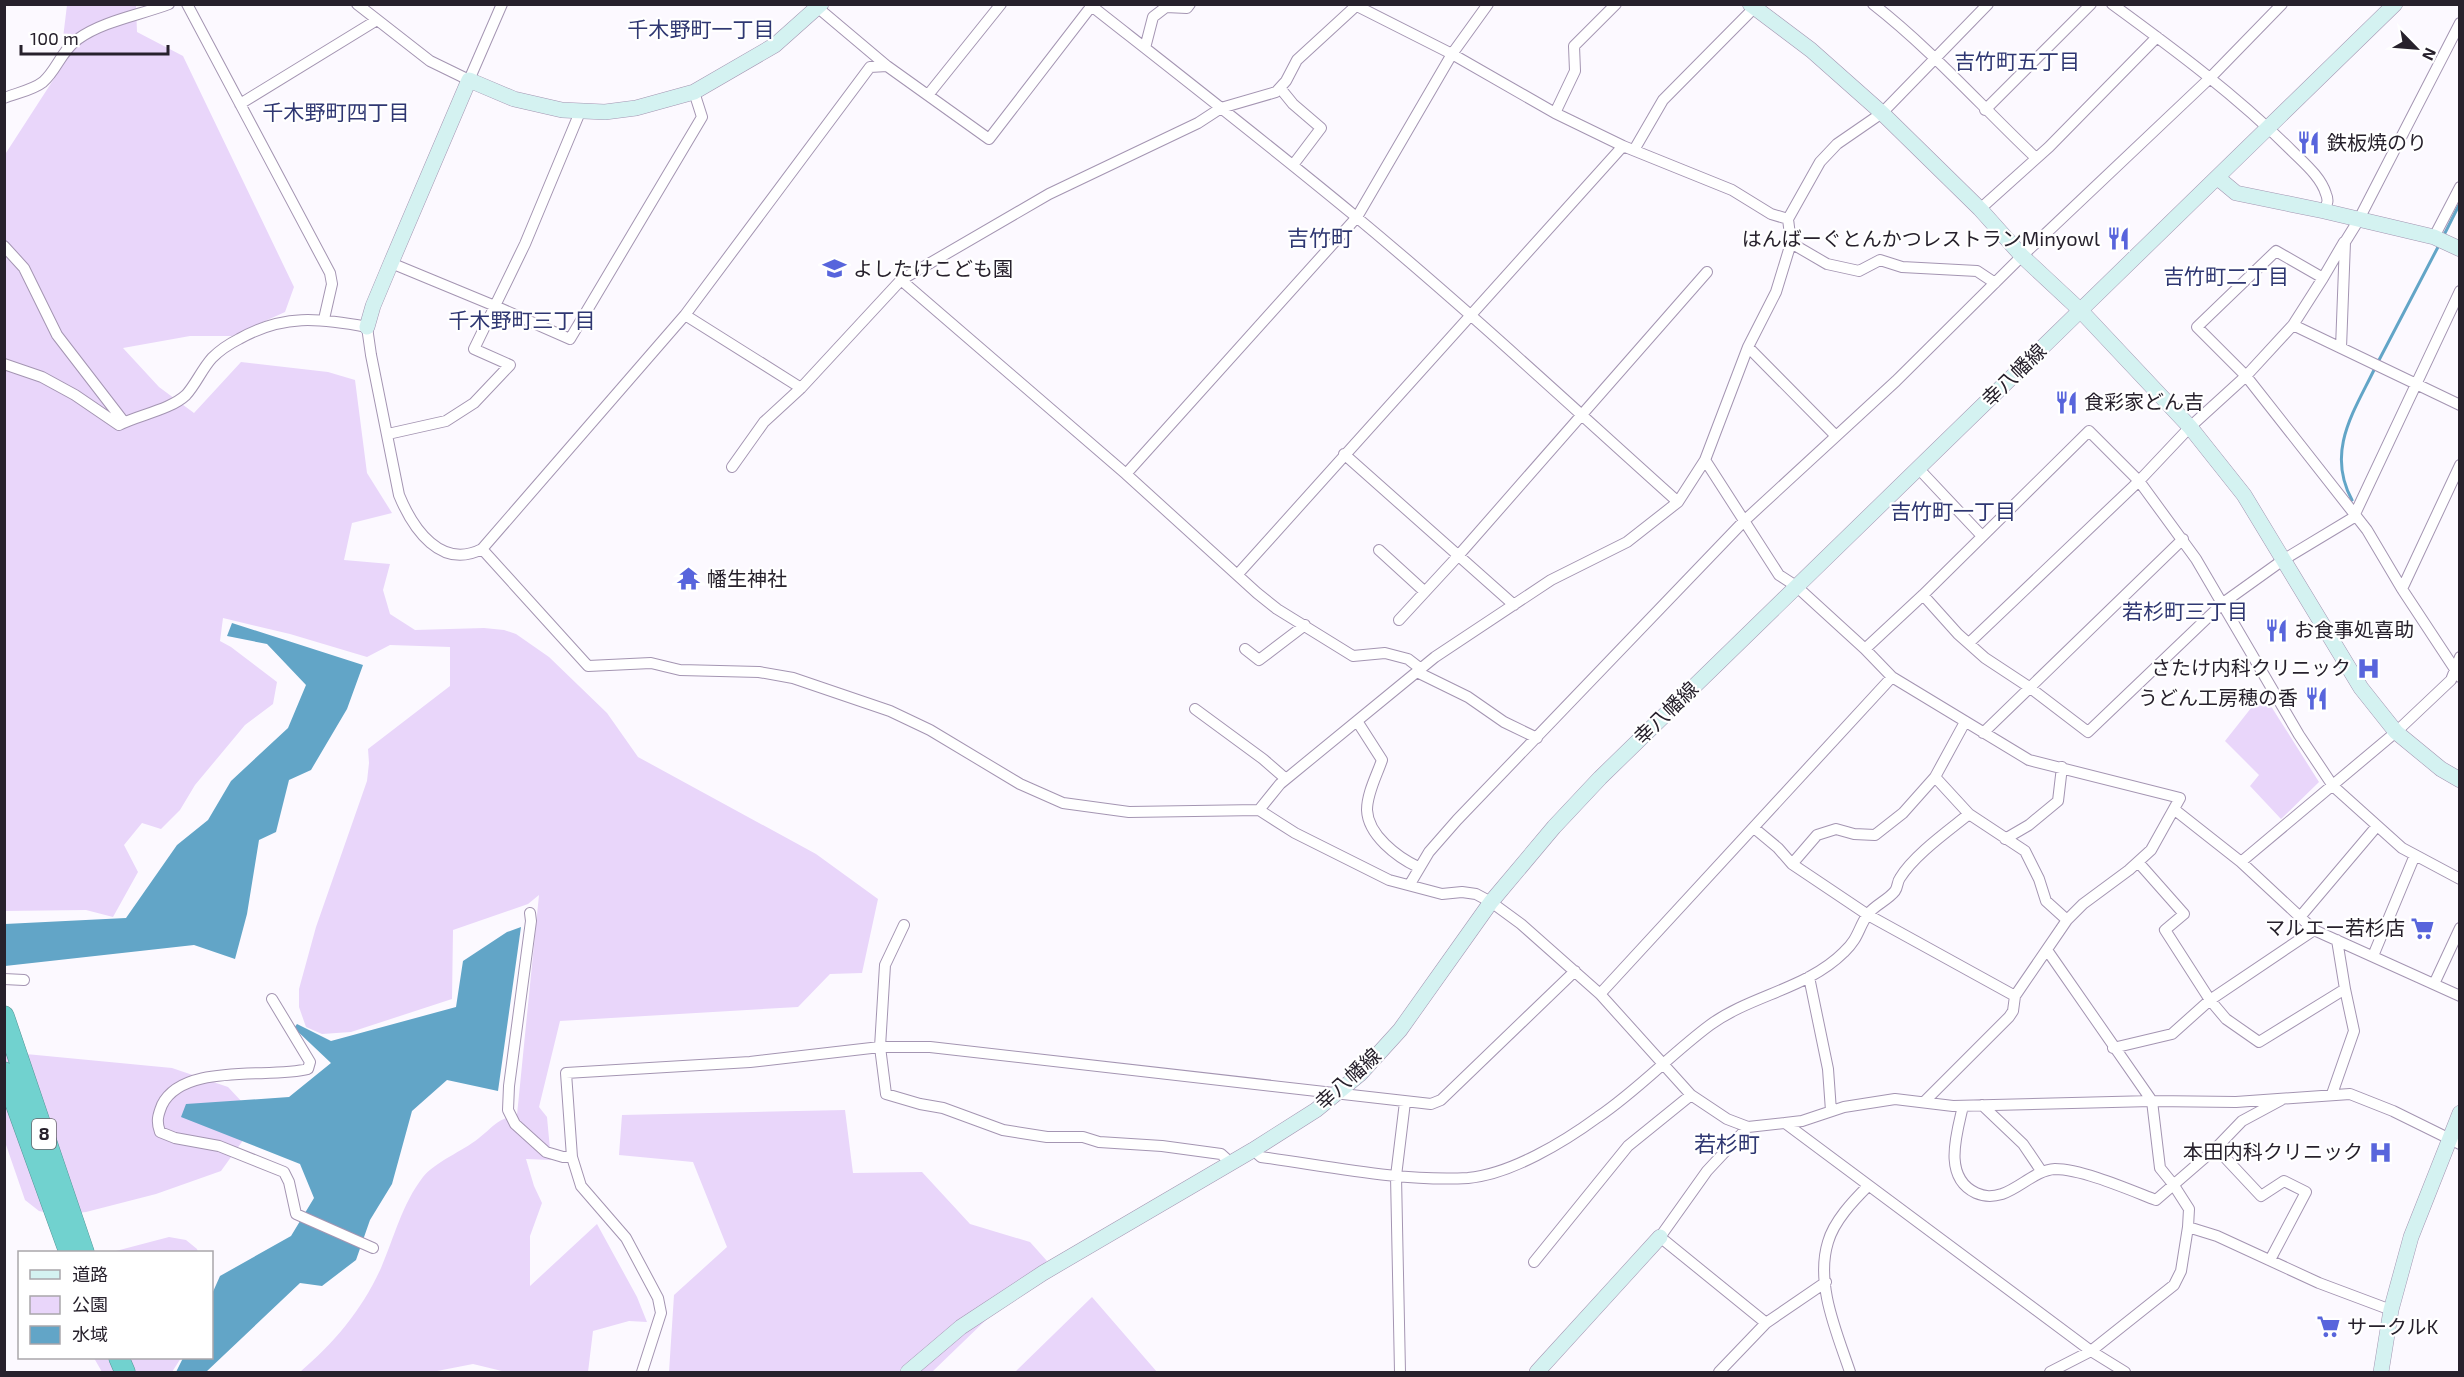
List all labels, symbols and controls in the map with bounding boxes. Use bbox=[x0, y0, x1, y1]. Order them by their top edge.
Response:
district label: 千木野町一丁目 bbox=[628, 16, 775, 41]
scale bar bbox=[21, 18, 168, 56]
north arrow bbox=[2386, 18, 2446, 78]
text: 100 m bbox=[30, 27, 79, 49]
text: N bbox=[2419, 45, 2441, 64]
district label: 吉竹町五丁目 bbox=[1954, 48, 2080, 73]
district label: 千木野町四丁目 bbox=[263, 99, 410, 124]
restaurant icon: 鉄板焼のり bbox=[2296, 130, 2322, 156]
place label: 鉄板焼のり bbox=[2327, 130, 2427, 154]
district label: 吉竹町 bbox=[1287, 224, 1353, 250]
place label: はんばーぐとんかつレストランMinyowl bbox=[1742, 226, 2100, 250]
restaurant icon: はんばーぐとんかつレストランMinyowl bbox=[2105, 226, 2131, 252]
school or university icon: よしたけこども園 bbox=[822, 256, 848, 282]
place label: よしたけこども園 bbox=[853, 256, 1013, 280]
district label: 吉竹町二丁目 bbox=[2163, 263, 2289, 288]
district label: 千木野町三丁目 bbox=[449, 307, 596, 332]
street label: 幸八幡線 bbox=[1976, 338, 2050, 411]
restaurant icon: 食彩家どん吉 bbox=[2053, 389, 2079, 415]
place label: 食彩家どん吉 bbox=[2084, 389, 2204, 413]
district label: 吉竹町一丁目 bbox=[1890, 498, 2016, 523]
temple icon: 幡生神社 bbox=[676, 566, 702, 592]
place label: 幡生神社 bbox=[707, 566, 787, 590]
district label: 若杉町三丁目 bbox=[2122, 598, 2248, 623]
restaurant icon: お食事処喜助 bbox=[2263, 617, 2289, 643]
place label: お食事処喜助 bbox=[2294, 617, 2414, 641]
place label: さたけ内科クリニック bbox=[2151, 655, 2351, 679]
hospital icon: さたけ内科クリニック bbox=[2356, 655, 2382, 681]
street label: 幸八幡線 bbox=[1628, 676, 1702, 749]
place label: うどん工房穂の香 bbox=[2138, 685, 2298, 709]
restaurant icon: うどん工房穂の香 bbox=[2303, 685, 2329, 711]
place label: マルエー若杉店 bbox=[2265, 915, 2405, 939]
supermarket icon: マルエー若杉店 bbox=[2410, 915, 2436, 941]
street label: 幸八幡線 bbox=[1310, 1043, 1385, 1114]
road number: 8 bbox=[32, 1119, 56, 1149]
district label: 若杉町 bbox=[1694, 1130, 1760, 1156]
place label: 本田内科クリニック bbox=[2183, 1139, 2363, 1163]
hospital icon: 本田内科クリニック bbox=[2368, 1139, 2394, 1165]
legend bbox=[18, 1251, 213, 1359]
text: 道路 bbox=[72, 1263, 108, 1285]
text: 公園 bbox=[72, 1293, 108, 1315]
supermarket icon: サークルK bbox=[2316, 1314, 2342, 1340]
place label: サークルK bbox=[2347, 1314, 2438, 1338]
text: 水域 bbox=[72, 1323, 108, 1345]

